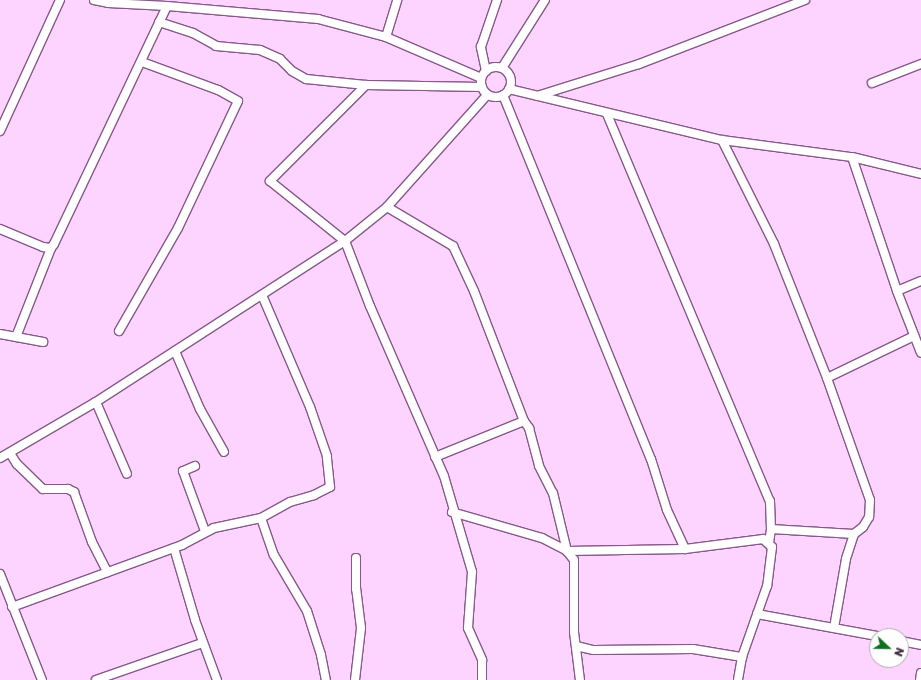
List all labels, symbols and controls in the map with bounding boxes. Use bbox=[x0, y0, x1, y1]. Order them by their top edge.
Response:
north arrow bbox=[869, 628, 909, 668]
text: N bbox=[892, 646, 907, 659]

